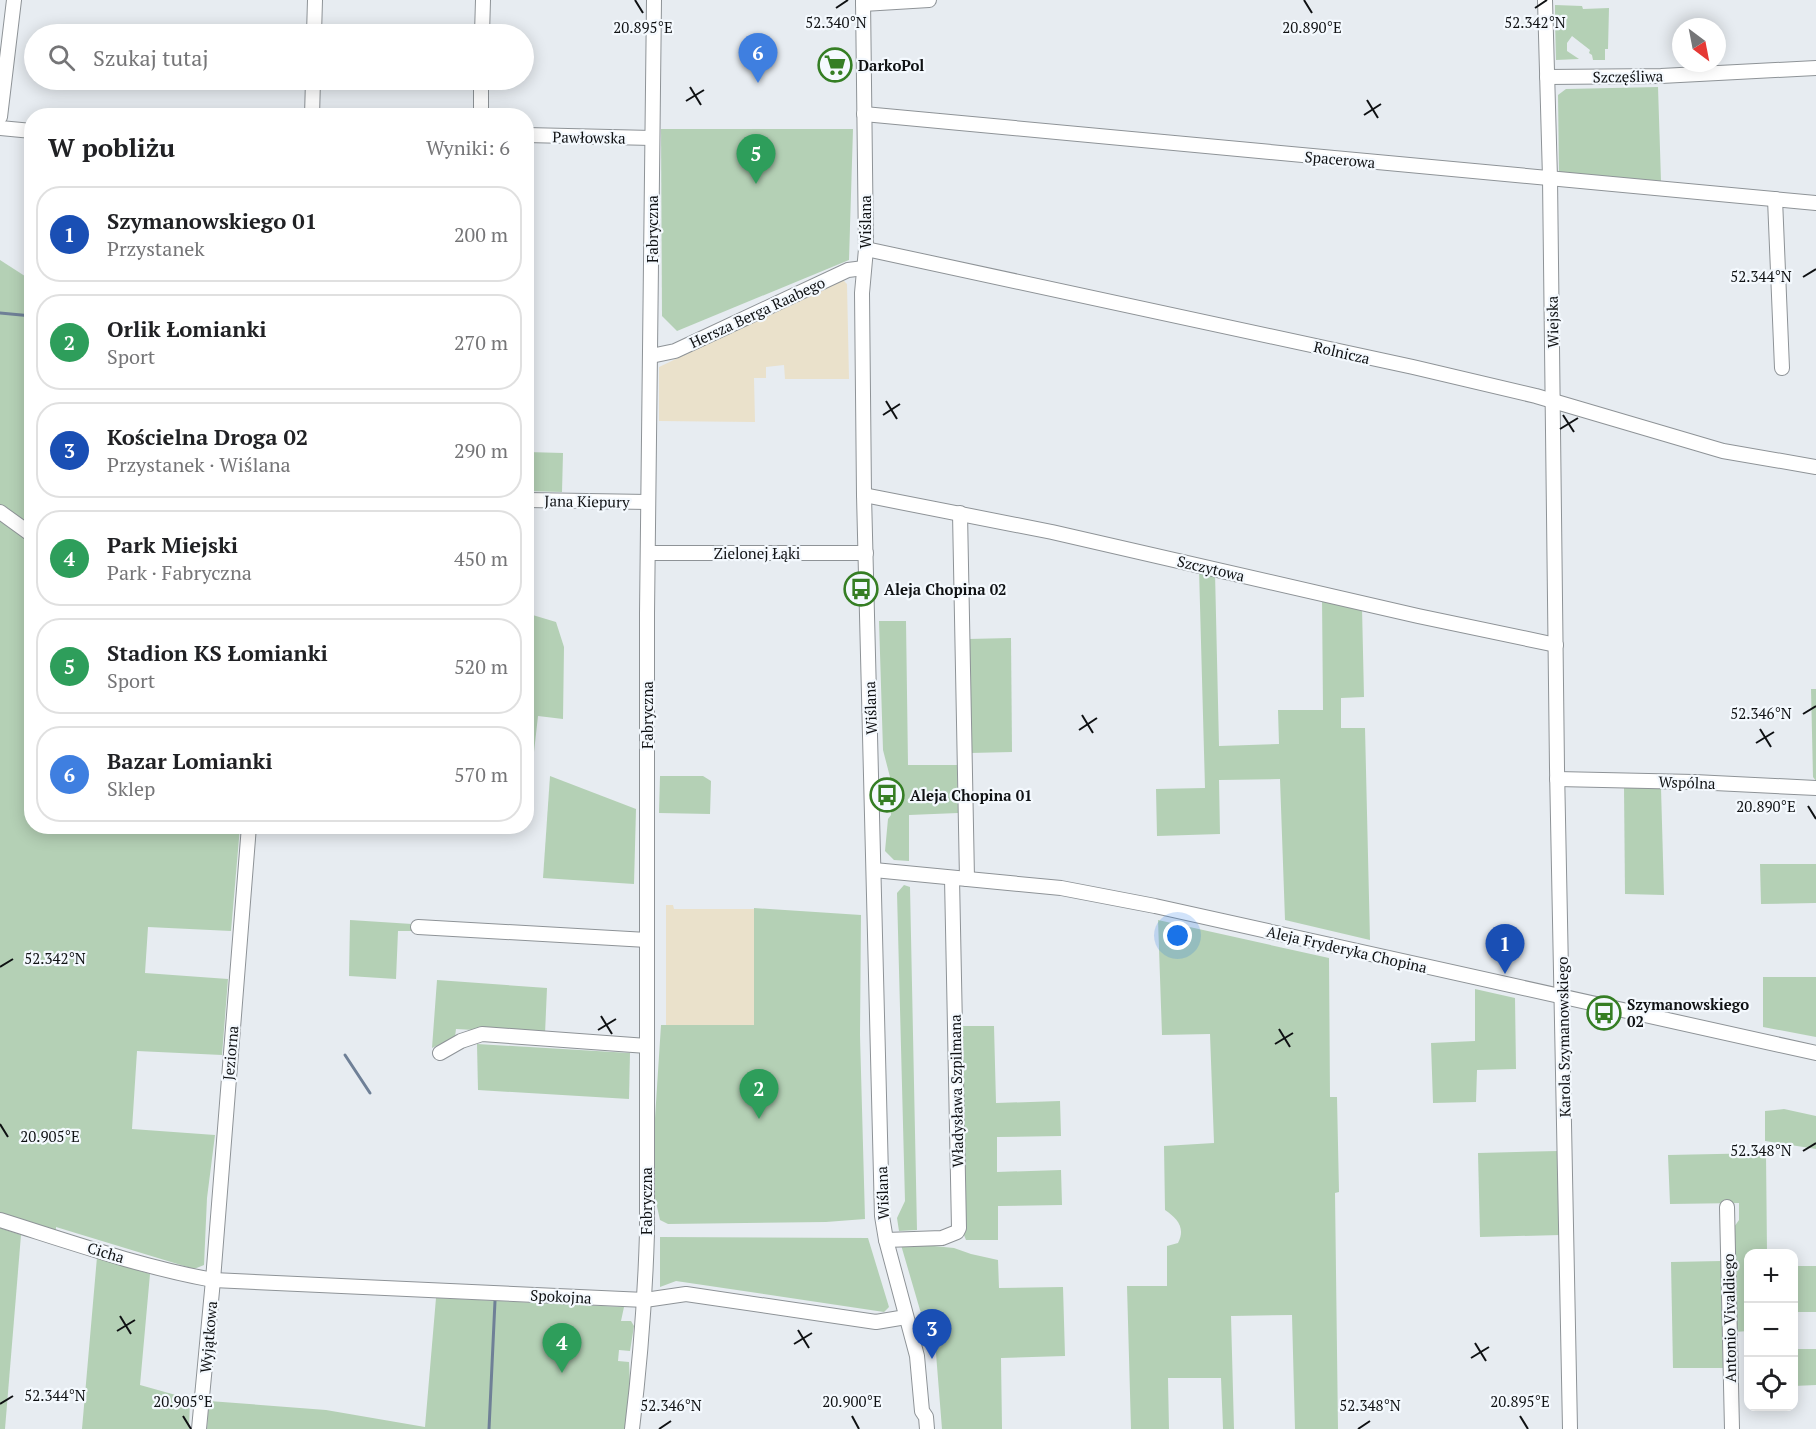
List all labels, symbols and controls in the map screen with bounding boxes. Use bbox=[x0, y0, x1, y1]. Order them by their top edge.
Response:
text: 52.340°N bbox=[805, 12, 867, 32]
text: 52.342°N bbox=[1504, 12, 1566, 32]
text: 20.895°E bbox=[613, 17, 673, 37]
text: 20.890°E bbox=[1282, 17, 1342, 37]
north arrow bbox=[1672, 18, 1726, 72]
search box bbox=[24, 24, 534, 90]
pin: 6 bbox=[738, 34, 777, 83]
icon: search bbox=[45, 41, 78, 74]
text: Szukaj tutaj bbox=[93, 43, 209, 72]
supermarket icon: DarkoPol bbox=[817, 47, 853, 83]
place label: DarkoPol bbox=[858, 55, 924, 75]
street label: Szczęśliwa bbox=[1593, 65, 1664, 87]
street label: Pawłowska bbox=[552, 126, 626, 148]
text: W pobliżu bbox=[48, 130, 175, 164]
text: Wyniki: 6 bbox=[426, 134, 510, 161]
pin: 5 bbox=[736, 134, 776, 184]
street label: Spacerowa bbox=[1304, 146, 1377, 172]
street label: Fabryczna bbox=[642, 195, 662, 263]
street label: Wiślana bbox=[855, 195, 875, 249]
text: Szymanowskiego 01 bbox=[107, 206, 317, 235]
text: 1 bbox=[64, 221, 75, 248]
text: 200 m bbox=[454, 221, 508, 248]
text: Przystanek bbox=[107, 235, 205, 262]
text: 52.344°N bbox=[1730, 266, 1792, 286]
street label: Hersza Berga Raabego bbox=[686, 272, 828, 352]
street label: Wiejska bbox=[1542, 295, 1562, 348]
text: Orlik Łomianki bbox=[107, 314, 267, 343]
text: 2 bbox=[64, 329, 75, 356]
text: 270 m bbox=[454, 329, 508, 356]
street label: Rolnicza bbox=[1312, 336, 1372, 368]
text: Sport bbox=[107, 343, 155, 370]
text: Kościelna Droga 02 bbox=[107, 422, 308, 451]
text: 3 bbox=[64, 437, 75, 464]
text: 290 m bbox=[454, 437, 508, 464]
text: Przystanek · Wiślana bbox=[107, 451, 291, 478]
street label: Jana Kiepury bbox=[544, 490, 630, 512]
text: Park Miejski bbox=[107, 530, 238, 559]
street label: Zielonej Łąki bbox=[714, 543, 800, 563]
text: 4 bbox=[64, 545, 75, 572]
text: 450 m bbox=[454, 545, 508, 572]
street label: Szczytowa bbox=[1175, 551, 1247, 586]
text: Park · Fabryczna bbox=[107, 559, 252, 586]
bus stop icon: Aleja Chopina 02 bbox=[843, 571, 879, 607]
place label: Aleja Chopina 02 bbox=[884, 579, 1007, 599]
text: Stadion KS Łomianki bbox=[107, 638, 328, 667]
text: 5 bbox=[64, 653, 75, 680]
text: 520 m bbox=[454, 653, 508, 680]
text: Sport bbox=[107, 667, 155, 694]
street label: Wiślana bbox=[859, 680, 881, 735]
street label: Fabryczna bbox=[637, 681, 657, 749]
text: 52.346°N bbox=[1730, 703, 1792, 723]
text: Bazar Lomianki bbox=[107, 746, 273, 775]
text: 6 bbox=[64, 761, 75, 788]
text: 570 m bbox=[454, 761, 508, 788]
street label: Wspólna bbox=[1658, 771, 1716, 793]
text: Sklep bbox=[107, 775, 155, 802]
bus stop icon: Aleja Chopina 01 bbox=[869, 777, 905, 813]
place label: Aleja Chopina 01 bbox=[910, 785, 1033, 805]
text: 20.890°E bbox=[1736, 796, 1796, 816]
your location bbox=[1163, 921, 1192, 950]
street label: Aleja Fryderyka Chopina bbox=[1265, 921, 1430, 977]
pin: 1 bbox=[1486, 924, 1524, 974]
text: 52.342°N bbox=[24, 948, 86, 968]
street label: Karola Szymanowskiego bbox=[1552, 956, 1574, 1118]
place label: Szymanowskiego 02 bbox=[1627, 994, 1749, 1031]
bus stop icon: Szymanowskiego 02 bbox=[1586, 995, 1622, 1031]
street label: Władysława Szpilmana bbox=[945, 1014, 967, 1168]
street label: Jeziorna bbox=[218, 1024, 242, 1081]
pin: 2 bbox=[740, 1070, 778, 1119]
text: 20.905°E bbox=[20, 1126, 80, 1146]
text: 52.348°N bbox=[1730, 1140, 1792, 1160]
street label: Wiślana bbox=[871, 1165, 893, 1220]
street label: Fabryczna bbox=[636, 1167, 656, 1235]
street label: Cicha bbox=[85, 1237, 127, 1267]
map controls bbox=[1744, 1249, 1798, 1411]
button: + bbox=[1744, 1249, 1798, 1303]
street label: Antonio Vivaldiego bbox=[1718, 1253, 1740, 1383]
street label: Spokojna bbox=[530, 1284, 593, 1308]
street label: Wyjątkowa bbox=[195, 1300, 221, 1374]
button: − bbox=[1744, 1303, 1798, 1357]
pin: 3 bbox=[912, 1310, 952, 1359]
pin: 4 bbox=[542, 1324, 582, 1373]
button: locate bbox=[1744, 1357, 1798, 1411]
text: 52.344°N bbox=[24, 1385, 86, 1405]
text: 20.905°E bbox=[153, 1391, 213, 1411]
text: 20.900°E bbox=[822, 1391, 882, 1411]
text: 20.895°E bbox=[1490, 1391, 1550, 1411]
text: 52.346°N bbox=[640, 1395, 702, 1415]
text: 52.348°N bbox=[1339, 1395, 1401, 1415]

